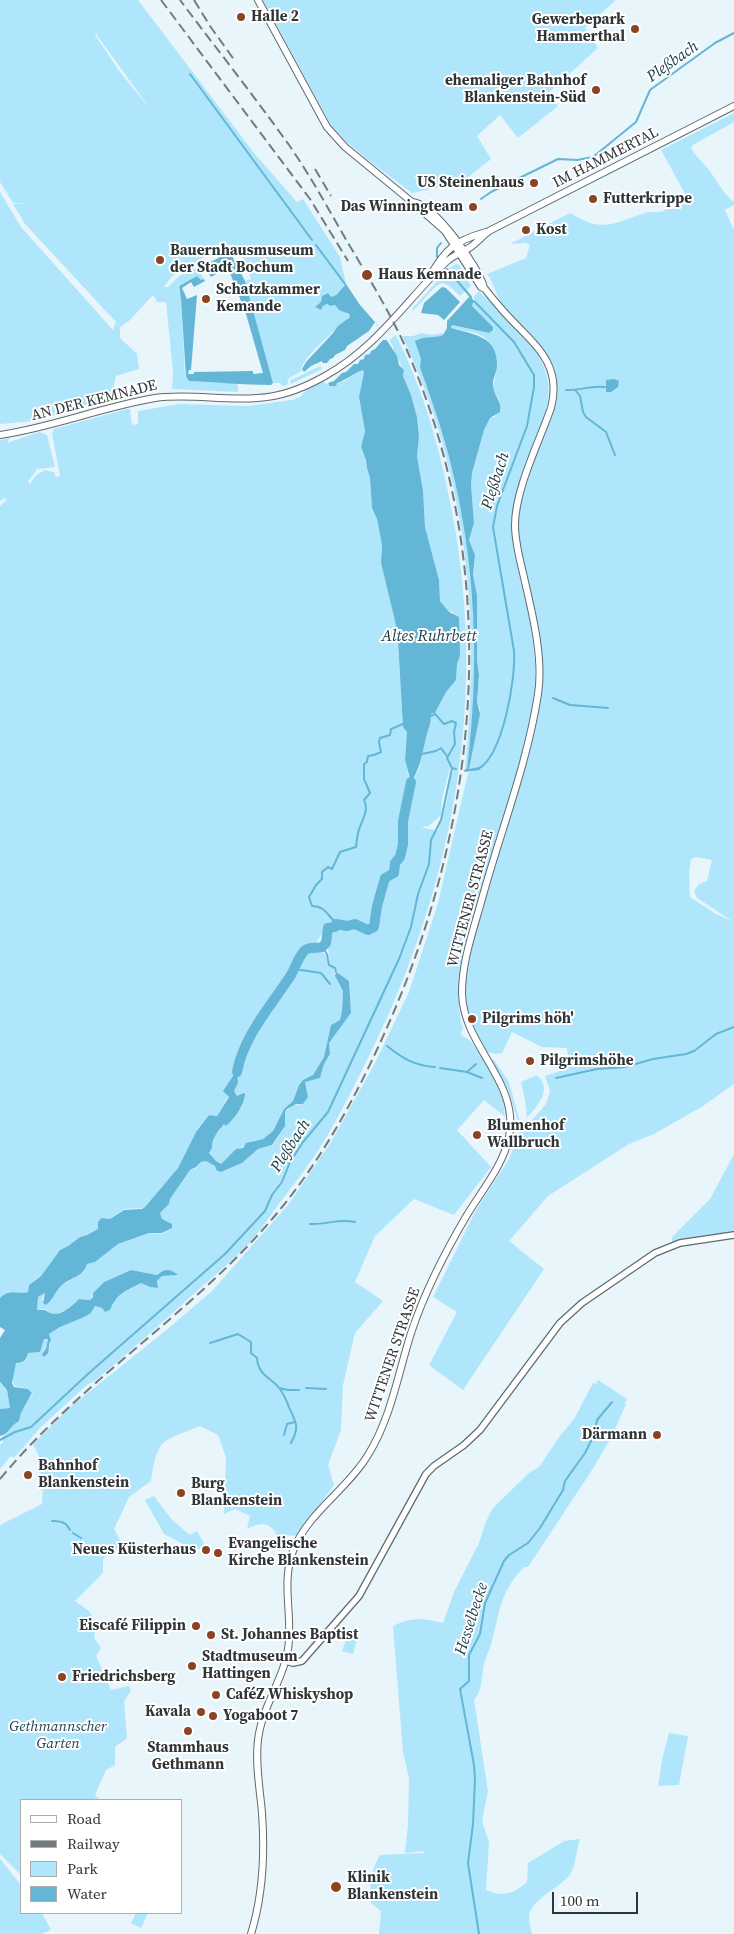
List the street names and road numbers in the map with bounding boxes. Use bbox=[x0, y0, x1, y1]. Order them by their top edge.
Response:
street label: IM HAMMERTAL bbox=[550, 124, 662, 192]
street label: AN DER KEMNADE bbox=[29, 377, 159, 425]
street label: WITTENER STRASSE bbox=[444, 829, 498, 969]
street label: WITTENER STRASSE bbox=[362, 1285, 424, 1425]

